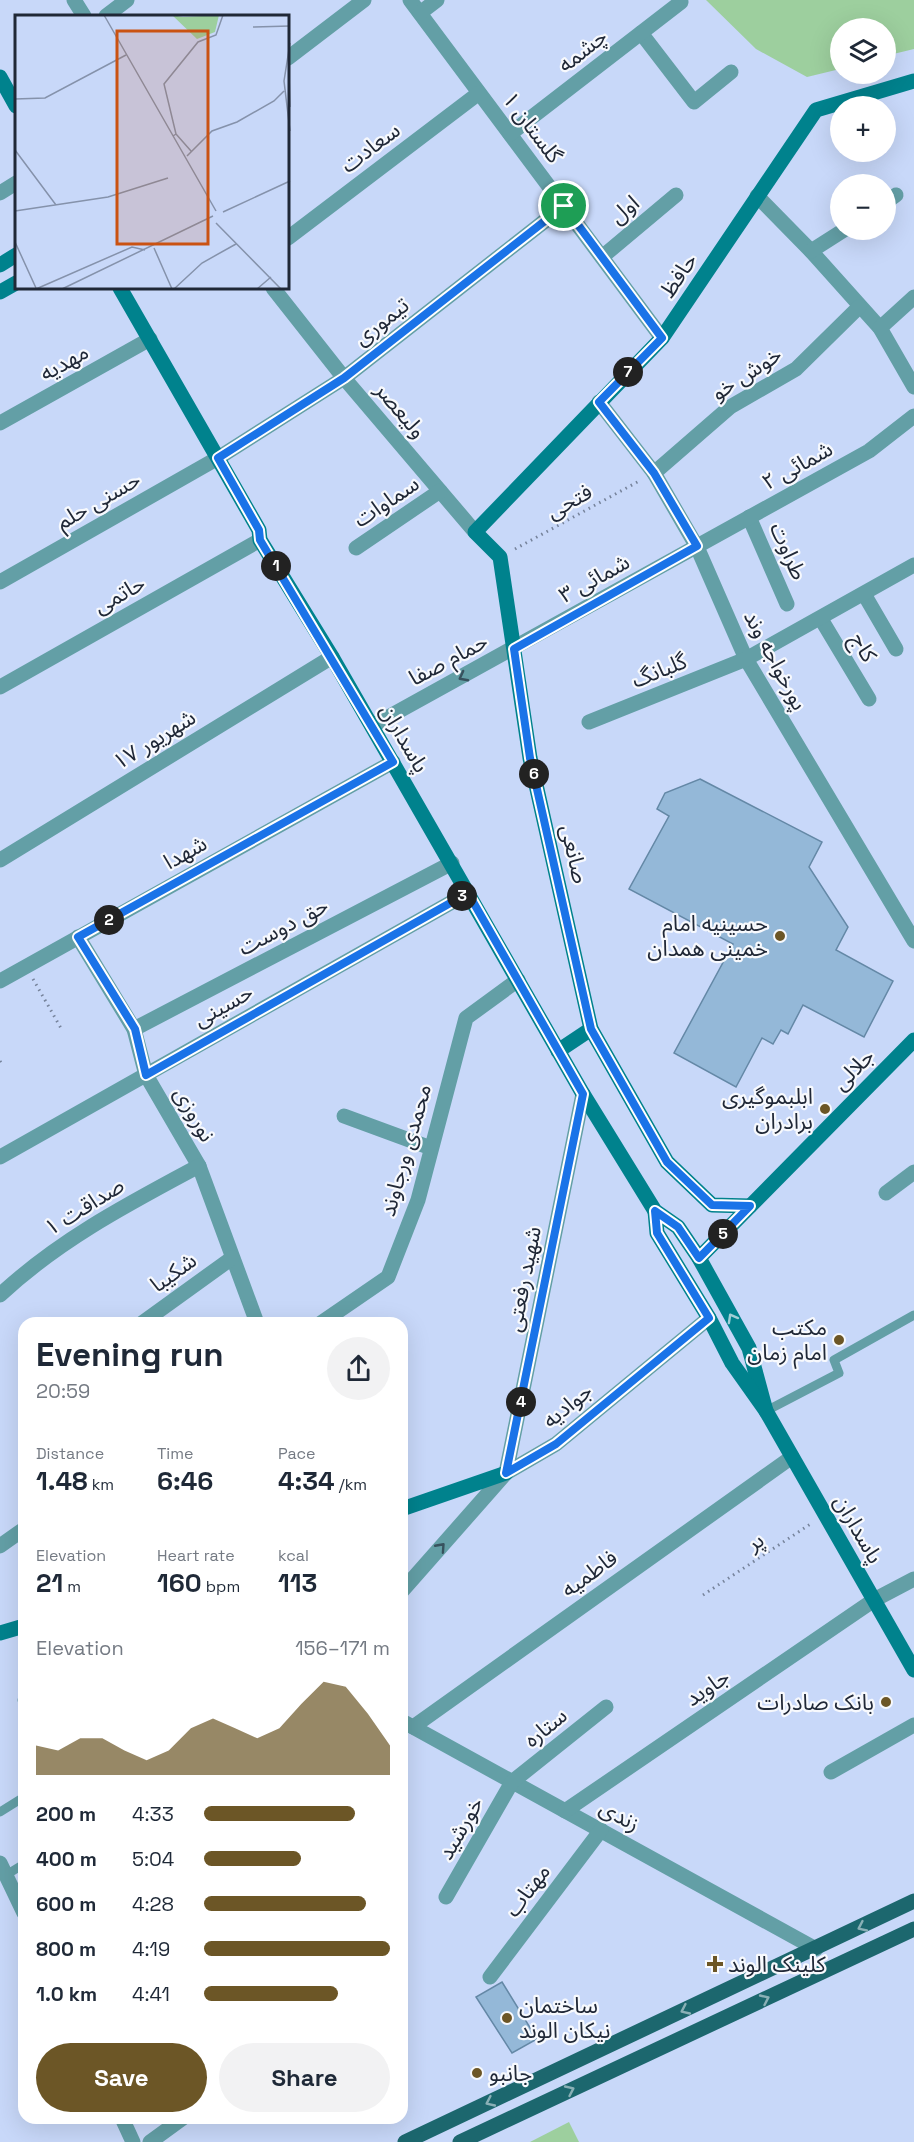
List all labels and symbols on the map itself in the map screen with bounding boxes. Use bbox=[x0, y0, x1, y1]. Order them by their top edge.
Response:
inset map bbox=[15, 15, 290, 290]
street label: چشمه bbox=[552, 22, 613, 79]
street label: گلستان ۱ bbox=[497, 86, 570, 169]
street label: سعادت bbox=[335, 116, 405, 178]
pin bbox=[538, 180, 589, 231]
street label: اول bbox=[603, 189, 645, 229]
street label: حافظ bbox=[653, 247, 703, 303]
street label: تیموری bbox=[348, 291, 414, 351]
street label: مهدیه bbox=[35, 337, 93, 387]
street label: خوش خو bbox=[705, 340, 787, 406]
pin: 7 bbox=[613, 357, 643, 387]
street label: ولیعصر bbox=[369, 375, 433, 444]
street label: شمائی ۲ bbox=[757, 434, 837, 496]
street label: حسنی حلم bbox=[51, 465, 147, 538]
street label: سماوات bbox=[348, 469, 424, 533]
street label: فتحی bbox=[541, 477, 597, 525]
street label: طراوت bbox=[764, 518, 814, 584]
street label: شمائی ۳ bbox=[554, 547, 634, 609]
pin: 1 bbox=[261, 551, 291, 581]
street label: حاتمی bbox=[88, 568, 150, 620]
street label: پورخواجه وند bbox=[737, 605, 814, 715]
street label: حمام صفا bbox=[404, 627, 494, 694]
street label: کاج bbox=[842, 627, 884, 669]
street label: گلبانگ bbox=[627, 646, 692, 694]
one-way arrow bbox=[458, 670, 469, 681]
street label: پاسداران bbox=[373, 699, 436, 778]
street label: ۱۷ شهریور bbox=[107, 703, 201, 775]
pin: 6 bbox=[519, 759, 549, 789]
street label: صانعی bbox=[555, 822, 595, 886]
street label: شهدا bbox=[158, 829, 212, 875]
pin: 3 bbox=[447, 881, 477, 911]
street label: حق دوست bbox=[233, 891, 333, 961]
pin: 2 bbox=[94, 905, 124, 935]
place label: حسینیه امام خمینی همدان bbox=[647, 909, 768, 962]
marker: حسینیه امام خمینی همدان bbox=[773, 929, 787, 943]
street label: حسینی bbox=[188, 977, 258, 1033]
street label: جلالی bbox=[826, 1042, 880, 1096]
street label: نوروزی bbox=[168, 1081, 222, 1147]
street label: محمدی ورجاوند bbox=[373, 1081, 437, 1219]
place label: ابلبموگیری برادران bbox=[722, 1082, 813, 1135]
marker: ابلبموگیری برادران bbox=[818, 1102, 832, 1116]
street label: صداقت ۱ bbox=[39, 1171, 129, 1241]
pin: 5 bbox=[708, 1219, 738, 1249]
street label: شهید رفعتی bbox=[499, 1224, 547, 1334]
street label: شکیبا bbox=[144, 1246, 202, 1298]
one-way arrow bbox=[728, 1313, 739, 1324]
place label: مکتب امام زمان bbox=[747, 1313, 827, 1369]
marker: مکتب امام زمان bbox=[832, 1333, 846, 1347]
street label: جوادیه bbox=[536, 1376, 598, 1434]
pin: 4 bbox=[506, 1387, 536, 1417]
street label: پاسداران bbox=[827, 1490, 890, 1569]
street label: پر bbox=[740, 1525, 770, 1558]
one-way arrow bbox=[434, 1543, 445, 1554]
street label: فاطمیه bbox=[555, 1543, 623, 1603]
street label: جاوید bbox=[679, 1662, 735, 1712]
place label: بانک صادرات bbox=[757, 1688, 874, 1716]
marker: بانک صادرات bbox=[879, 1695, 893, 1709]
street label: ستاره bbox=[518, 1701, 572, 1753]
street label: خورشید bbox=[431, 1792, 489, 1864]
street label: زندی bbox=[595, 1793, 645, 1837]
street label: مهتاب bbox=[498, 1858, 556, 1922]
one-way arrow bbox=[857, 1920, 868, 1932]
place label: کلینک الوند bbox=[728, 1950, 826, 1978]
marker: کلینک الوند bbox=[706, 1955, 724, 1973]
place label: ساختمان نیکان الوند bbox=[519, 1991, 610, 2044]
one-way arrow bbox=[759, 1994, 770, 2006]
one-way arrow bbox=[681, 2003, 692, 2015]
marker: ساختمان نیکان الوند bbox=[500, 2011, 514, 2025]
place label: جانبو bbox=[489, 2059, 532, 2087]
marker: جانبو bbox=[470, 2066, 484, 2080]
one-way arrow bbox=[563, 2086, 574, 2098]
one-way arrow bbox=[485, 2095, 496, 2107]

